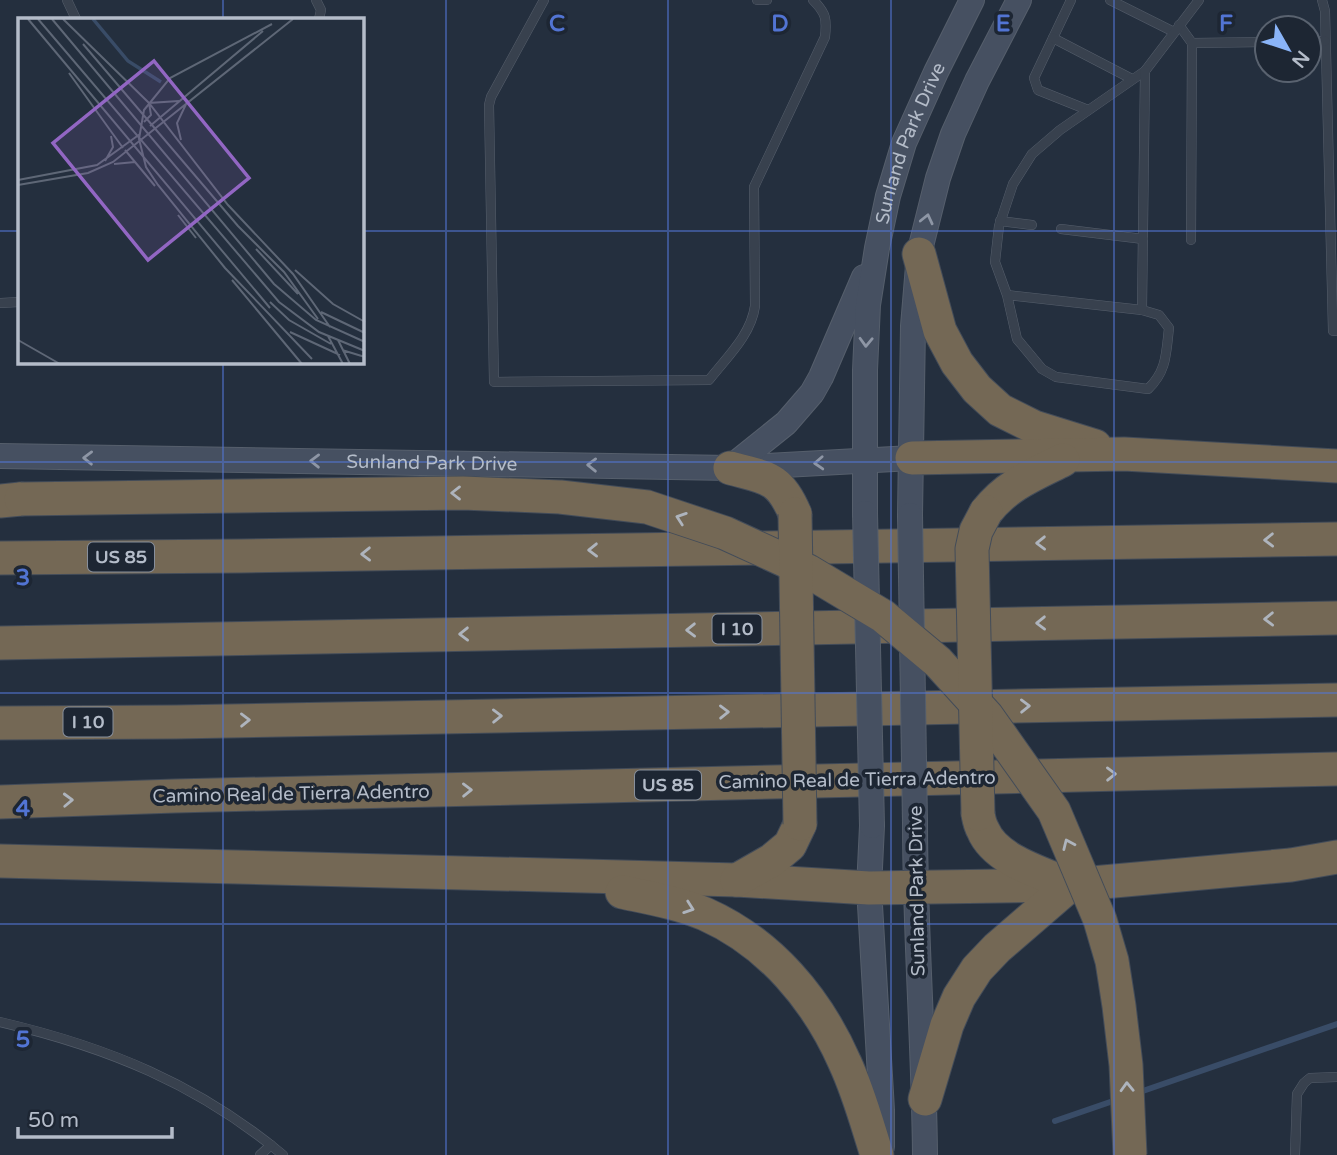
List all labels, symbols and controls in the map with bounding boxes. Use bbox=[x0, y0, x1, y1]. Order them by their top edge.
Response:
text: C bbox=[549, 10, 565, 38]
text: D bbox=[771, 10, 789, 38]
text: E bbox=[996, 10, 1010, 38]
text: F bbox=[1219, 10, 1233, 38]
north arrow bbox=[1253, 14, 1323, 84]
inset map bbox=[18, 18, 364, 364]
text: N bbox=[1287, 46, 1314, 72]
street label: Sunland Park Drive bbox=[871, 59, 950, 226]
one-way arrow bbox=[919, 213, 933, 225]
one-way arrow bbox=[859, 337, 874, 348]
one-way arrow bbox=[82, 450, 92, 466]
street label: Sunland Park Drive bbox=[346, 451, 518, 476]
one-way arrow bbox=[309, 453, 320, 469]
one-way arrow bbox=[813, 455, 824, 470]
one-way arrow bbox=[586, 457, 596, 473]
one-way arrow bbox=[450, 485, 461, 501]
one-way arrow bbox=[676, 512, 688, 526]
one-way arrow bbox=[1263, 532, 1274, 547]
one-way arrow bbox=[1036, 535, 1046, 551]
road number: US 85 bbox=[88, 542, 154, 572]
one-way arrow bbox=[588, 542, 598, 558]
one-way arrow bbox=[360, 546, 371, 562]
text: 3 bbox=[16, 564, 30, 592]
one-way arrow bbox=[1263, 612, 1274, 627]
road number: I 10 bbox=[712, 614, 762, 644]
one-way arrow bbox=[1036, 616, 1047, 631]
one-way arrow bbox=[686, 622, 696, 638]
one-way arrow bbox=[458, 626, 469, 642]
one-way arrow bbox=[1020, 698, 1031, 714]
one-way arrow bbox=[719, 704, 730, 719]
road number: I 10 bbox=[64, 708, 112, 736]
one-way arrow bbox=[491, 708, 502, 723]
one-way arrow bbox=[240, 712, 250, 728]
street label: Camino Real de Tierra Adentro bbox=[718, 767, 996, 793]
one-way arrow bbox=[1106, 767, 1117, 782]
road number: US 85 bbox=[635, 770, 701, 800]
street label: Camino Real de Tierra Adentro bbox=[152, 781, 430, 807]
one-way arrow bbox=[462, 782, 473, 797]
one-way arrow bbox=[63, 793, 74, 808]
text: 4 bbox=[16, 795, 31, 823]
street label: Sunland Park Drive bbox=[905, 805, 929, 977]
one-way arrow bbox=[1062, 839, 1076, 851]
one-way arrow bbox=[683, 900, 695, 914]
text: 5 bbox=[16, 1026, 30, 1054]
one-way arrow bbox=[1120, 1081, 1135, 1092]
scale bar bbox=[18, 1096, 172, 1140]
text: 50 m bbox=[28, 1108, 79, 1133]

